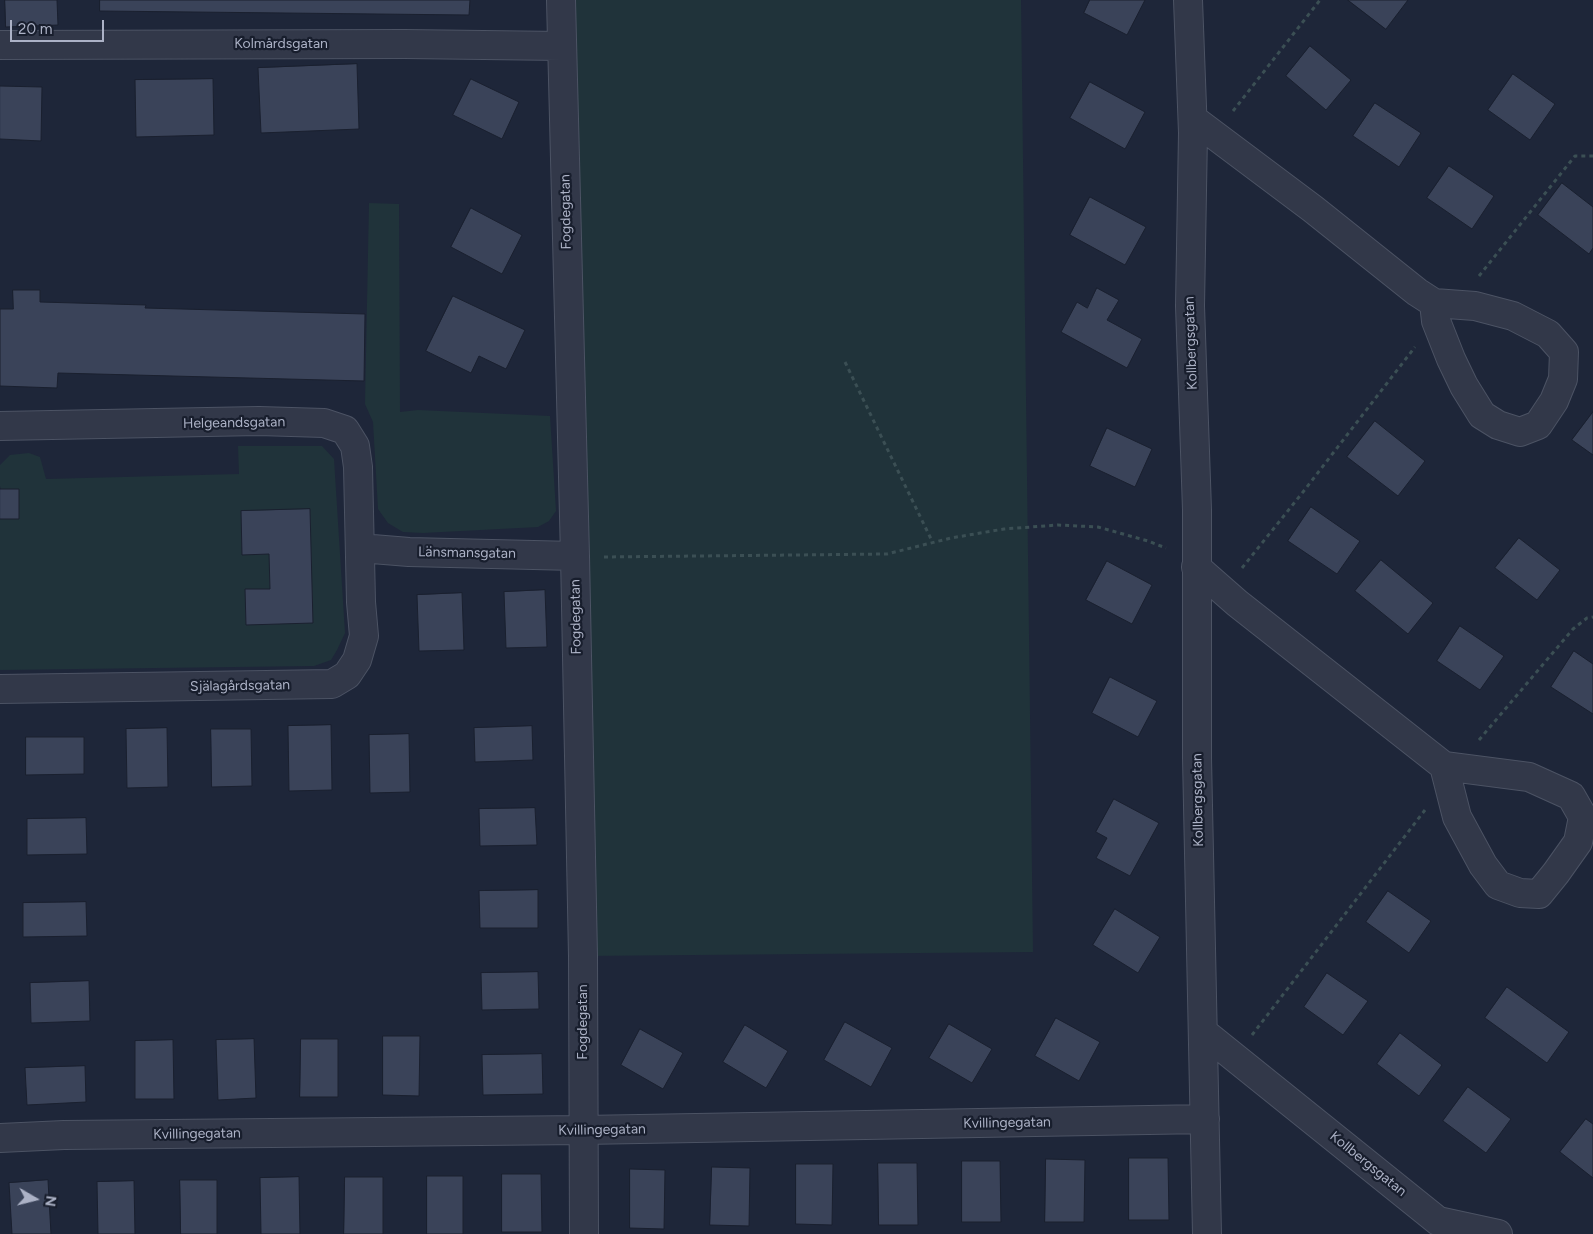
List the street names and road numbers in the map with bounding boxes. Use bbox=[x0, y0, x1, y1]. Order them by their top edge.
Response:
street label: Kolmårdsgatan bbox=[234, 36, 328, 52]
street label: Fogdegatan bbox=[557, 174, 575, 250]
street label: Kollbergsgatan bbox=[1181, 296, 1201, 390]
street label: Helgeandsgatan bbox=[183, 414, 285, 432]
street label: Länsmansgatan bbox=[418, 544, 516, 562]
street label: Fogdegatan bbox=[567, 579, 585, 655]
street label: Själagårdsgatan bbox=[190, 677, 290, 695]
street label: Kollbergsgatan bbox=[1189, 753, 1207, 847]
street label: Fogdegatan bbox=[575, 984, 591, 1060]
street label: Kvillingegatan bbox=[963, 1114, 1051, 1132]
street label: Kvillingegatan bbox=[558, 1121, 646, 1139]
street label: Kvillingegatan bbox=[153, 1125, 241, 1143]
street label: Kollbergsgatan bbox=[1326, 1128, 1410, 1200]

